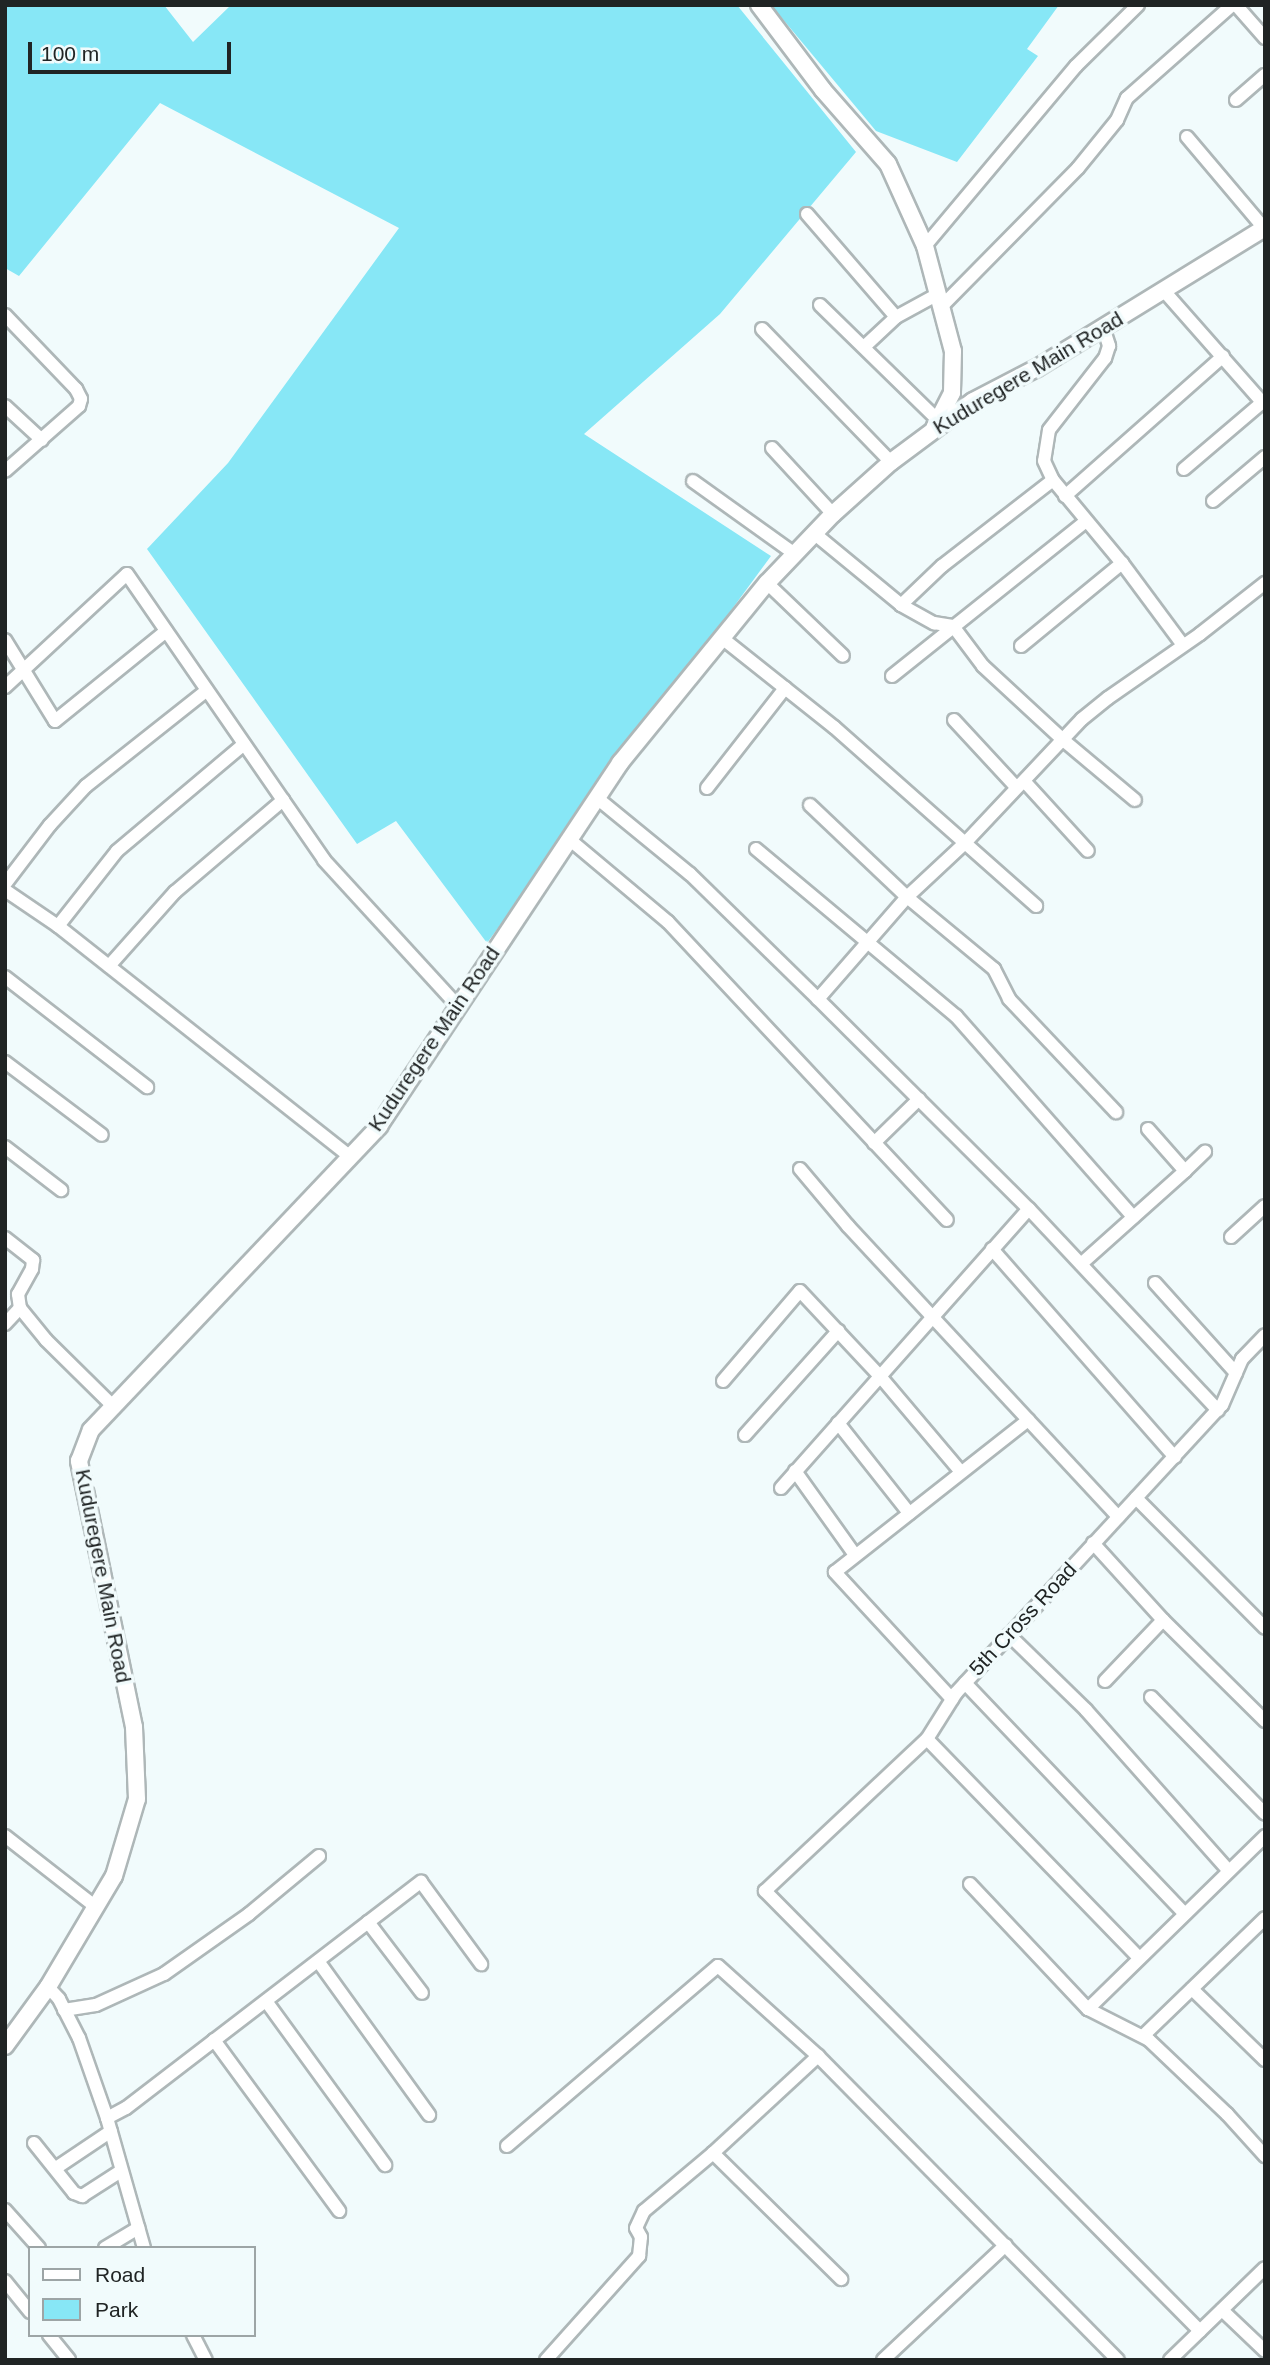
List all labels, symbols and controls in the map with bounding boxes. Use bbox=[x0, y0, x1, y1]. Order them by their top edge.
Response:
scale bar bbox=[32, 28, 234, 72]
text: 100 m bbox=[41, 42, 99, 65]
street label: Kuduregere Main Road bbox=[928, 306, 1128, 440]
street label: Kuduregere Main Road bbox=[363, 942, 505, 1136]
street label: Kuduregere Main Road bbox=[70, 1467, 136, 1685]
street label: 5th Cross Road bbox=[964, 1557, 1082, 1681]
legend bbox=[28, 2246, 256, 2337]
text: Road bbox=[95, 2263, 145, 2286]
text: Park bbox=[95, 2298, 138, 2321]

